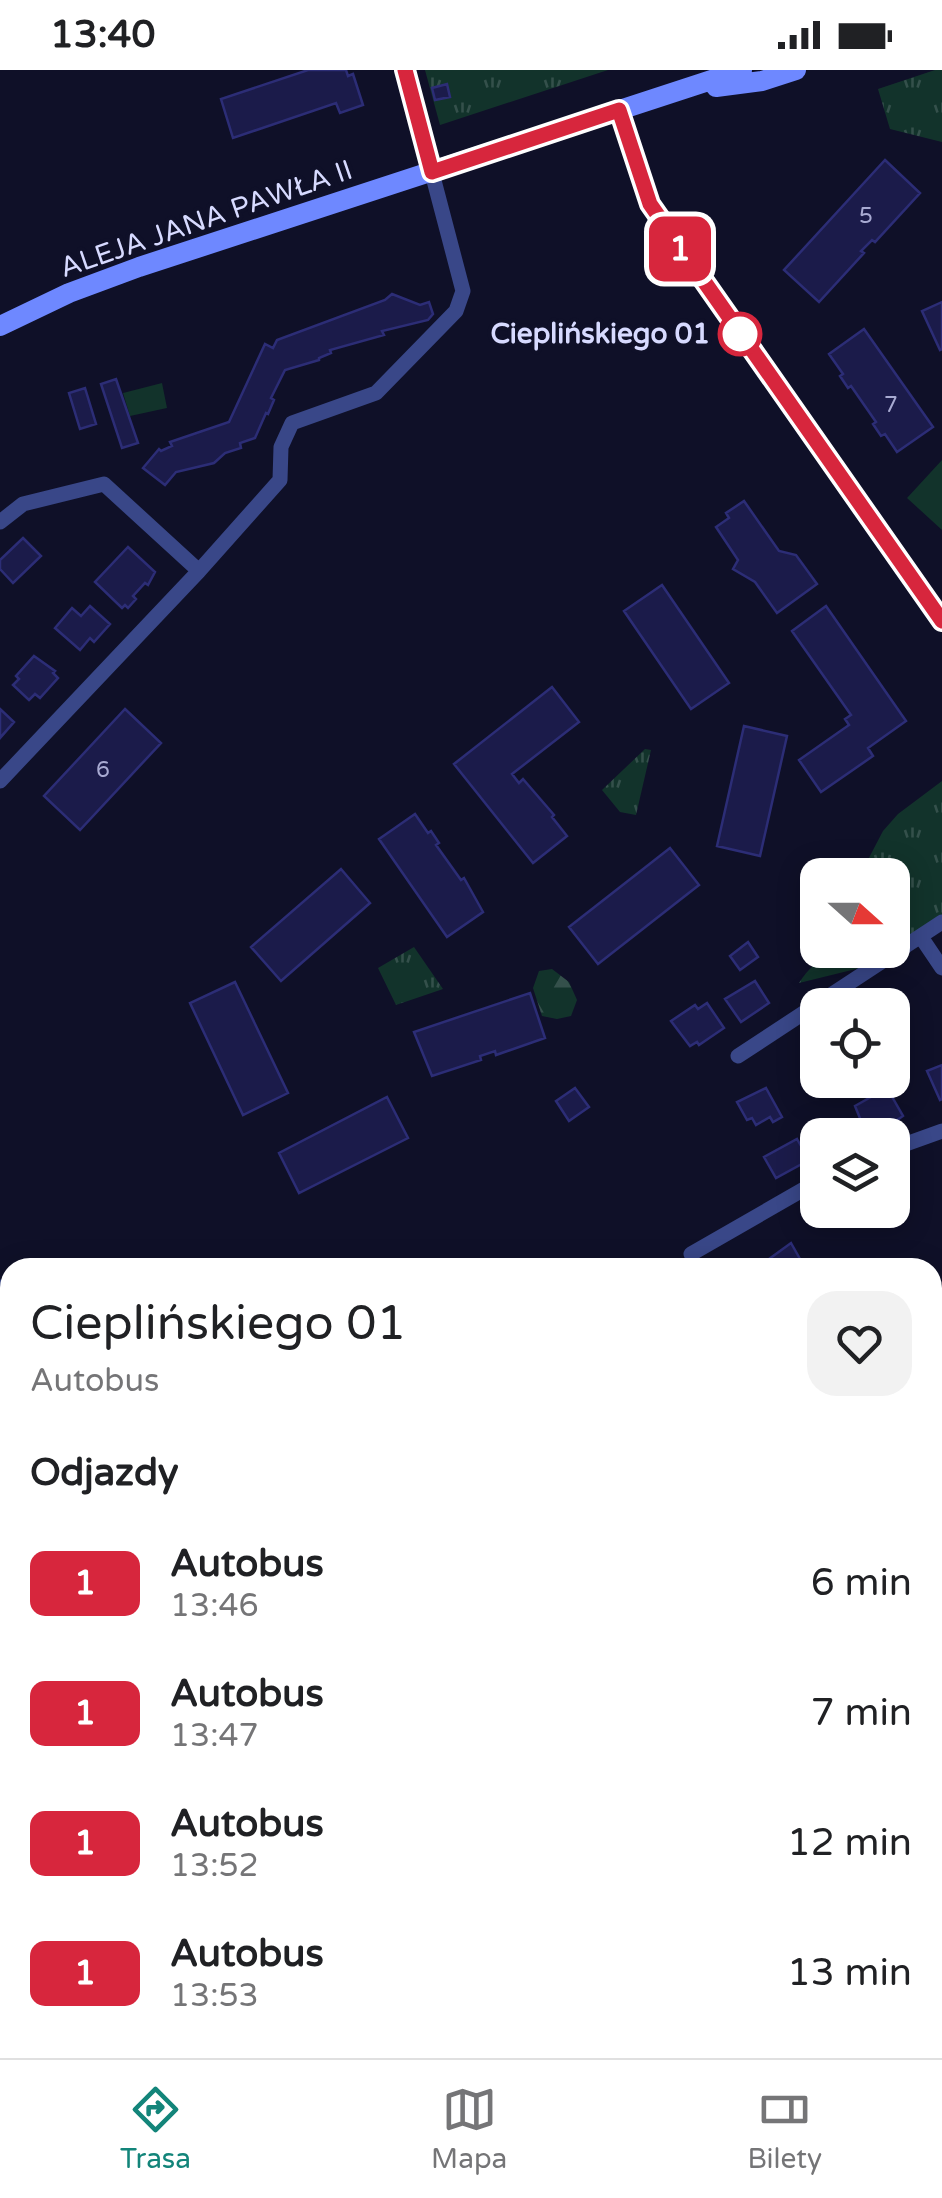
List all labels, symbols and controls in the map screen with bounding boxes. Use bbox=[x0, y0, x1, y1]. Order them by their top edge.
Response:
text: 13:40 bbox=[50, 12, 155, 58]
street label: ALEJA JANA PAWŁA II bbox=[55, 153, 357, 285]
house number: 5 bbox=[859, 203, 873, 229]
line badge: 1 bbox=[648, 216, 712, 282]
text: 1 bbox=[669, 228, 691, 270]
marker: Cieplińskiego 01 bbox=[719, 313, 761, 355]
place label: Cieplińskiego 01 bbox=[490, 317, 710, 351]
house number: 7 bbox=[884, 392, 898, 418]
house number: 6 bbox=[96, 757, 110, 783]
north arrow bbox=[800, 858, 910, 968]
map controls bbox=[800, 858, 910, 1228]
button: locate bbox=[800, 988, 910, 1098]
button: layers bbox=[800, 1118, 910, 1228]
button: heart bbox=[807, 1291, 912, 1396]
text: Cieplińskiego 01 bbox=[30, 1295, 406, 1353]
text: Autobus bbox=[30, 1362, 159, 1400]
text: Odjazdy bbox=[30, 1450, 178, 1496]
text: Autobus bbox=[170, 1541, 324, 1587]
text: 6 min bbox=[811, 1560, 912, 1606]
text: 1 bbox=[74, 1562, 96, 1604]
text: 13:46 bbox=[170, 1587, 259, 1625]
text: Autobus bbox=[170, 1671, 324, 1717]
text: 7 min bbox=[811, 1690, 912, 1736]
text: 1 bbox=[74, 1692, 96, 1734]
text: 13:47 bbox=[170, 1717, 259, 1755]
text: Autobus bbox=[170, 1801, 324, 1847]
text: 12 min bbox=[787, 1820, 912, 1866]
text: 1 bbox=[74, 1822, 96, 1864]
text: 13:52 bbox=[170, 1847, 259, 1885]
text: Autobus bbox=[170, 1931, 324, 1977]
text: 13 min bbox=[787, 1950, 912, 1996]
text: 1 bbox=[74, 1952, 96, 1994]
text: 13:53 bbox=[170, 1977, 259, 2015]
tab: Trasa bbox=[120, 2082, 191, 2176]
tab: Mapa bbox=[431, 2082, 507, 2176]
tab: Bilety bbox=[747, 2082, 822, 2176]

